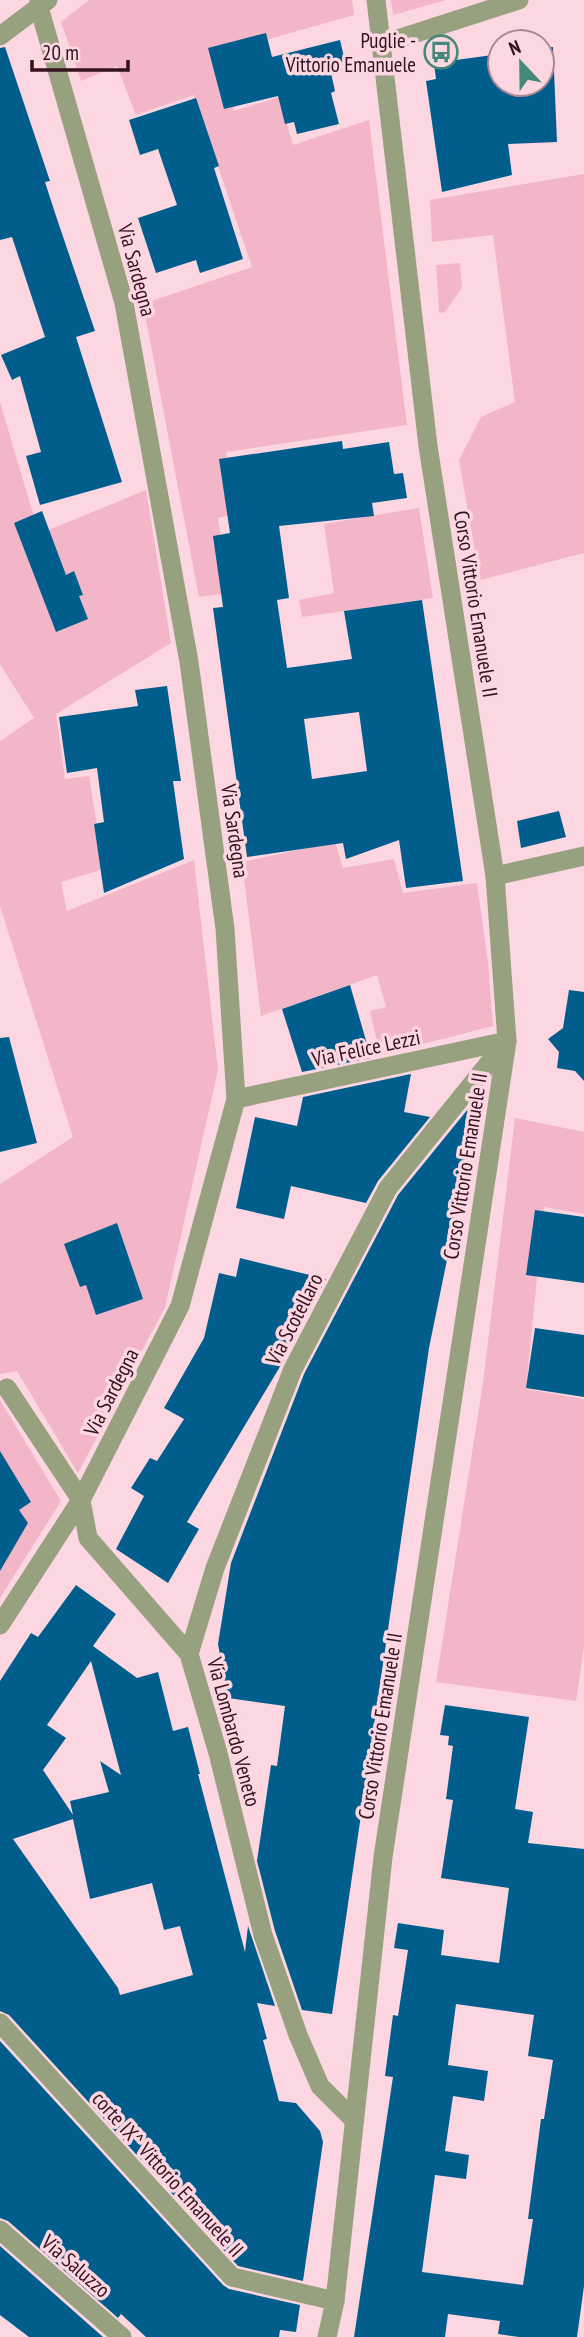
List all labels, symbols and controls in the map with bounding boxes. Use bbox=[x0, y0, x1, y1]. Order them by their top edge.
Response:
place label: Puglie - Vittorio Emanuele bbox=[285, 27, 416, 78]
scale bar bbox=[32, 28, 128, 72]
north arrow bbox=[486, 28, 556, 98]
bus stop icon: Puglie - Vittorio Emanuele bbox=[422, 33, 460, 71]
text: N bbox=[505, 34, 524, 60]
text: 20 m bbox=[42, 39, 79, 66]
street label: Via Sardegna bbox=[111, 220, 162, 319]
street label: Corso Vittorio Emanuele II bbox=[448, 509, 504, 699]
street label: Via Sardegna bbox=[215, 781, 255, 880]
street label: Via Felice Lezzi bbox=[308, 1023, 423, 1073]
street label: Corso Vittorio Emanuele II bbox=[437, 1071, 493, 1261]
street label: Via Scotellaro bbox=[259, 1268, 329, 1370]
street label: Via Sardegna bbox=[77, 1344, 144, 1441]
street label: Corso Vittorio Emanuele II bbox=[352, 1631, 408, 1821]
street label: Via Lombardo Veneto bbox=[201, 1654, 267, 1809]
street label: corte IX^ Vittorio Emanuele II bbox=[86, 2086, 250, 2262]
street label: Via Saluzzo bbox=[35, 2228, 116, 2303]

